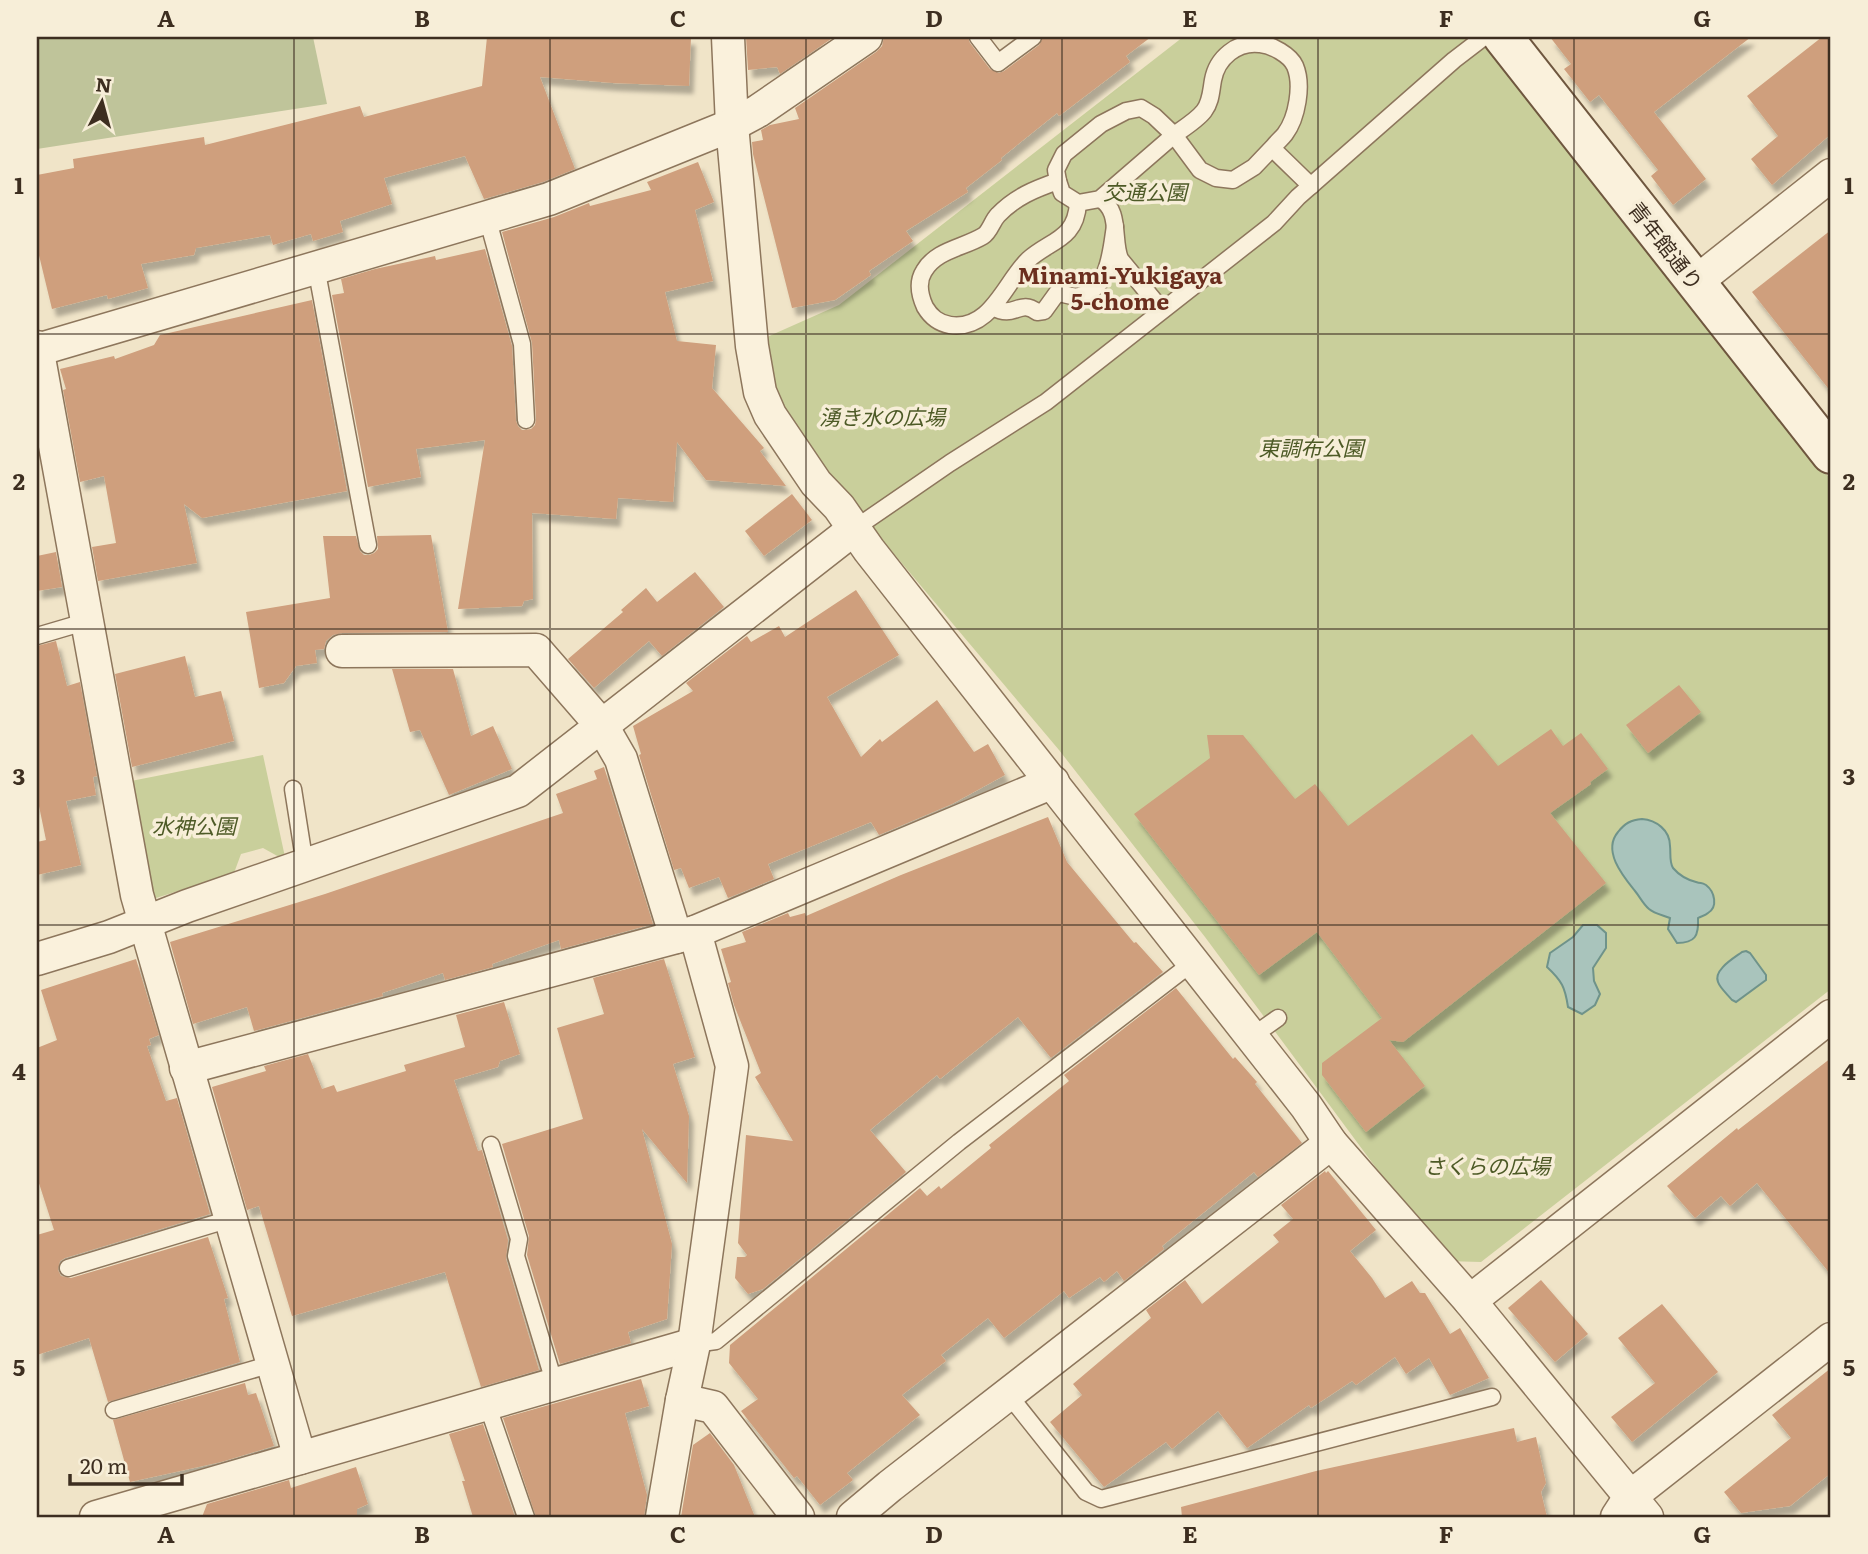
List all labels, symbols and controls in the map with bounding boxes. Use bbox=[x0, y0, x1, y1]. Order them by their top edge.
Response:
text: A bbox=[157, 0, 175, 34]
text: B bbox=[414, 0, 430, 34]
text: C bbox=[670, 0, 686, 34]
text: D bbox=[925, 0, 943, 34]
text: E bbox=[1182, 0, 1198, 34]
text: F bbox=[1439, 0, 1454, 34]
text: G bbox=[1693, 0, 1711, 34]
north arrow bbox=[66, 66, 136, 136]
text: N bbox=[94, 69, 113, 99]
text: 1 bbox=[14, 167, 24, 201]
text: 1 bbox=[1844, 167, 1854, 201]
park label: 交通公園 bbox=[1103, 175, 1190, 206]
street label: 青年館通り bbox=[1622, 194, 1712, 296]
district label: Minami-Yukigaya 5-chome bbox=[1017, 257, 1223, 317]
park label: 湧き水の広場 bbox=[819, 400, 947, 431]
park label: 東調布公園 bbox=[1259, 431, 1366, 462]
text: 2 bbox=[13, 463, 25, 497]
text: 2 bbox=[1843, 463, 1855, 497]
text: 3 bbox=[13, 758, 25, 792]
text: 3 bbox=[1843, 758, 1855, 792]
park label: 水神公園 bbox=[152, 809, 239, 840]
text: 4 bbox=[12, 1053, 26, 1087]
text: 4 bbox=[1842, 1053, 1856, 1087]
park label: さくらの広場 bbox=[1424, 1149, 1552, 1180]
text: 5 bbox=[13, 1349, 25, 1383]
text: 5 bbox=[1843, 1349, 1855, 1383]
scale bar bbox=[70, 1442, 182, 1486]
text: 20 m bbox=[80, 1449, 127, 1480]
text: A bbox=[157, 1516, 175, 1550]
text: B bbox=[414, 1516, 430, 1550]
text: C bbox=[670, 1516, 686, 1550]
text: D bbox=[925, 1516, 943, 1550]
text: E bbox=[1182, 1516, 1198, 1550]
text: F bbox=[1439, 1516, 1454, 1550]
text: G bbox=[1693, 1516, 1711, 1550]

